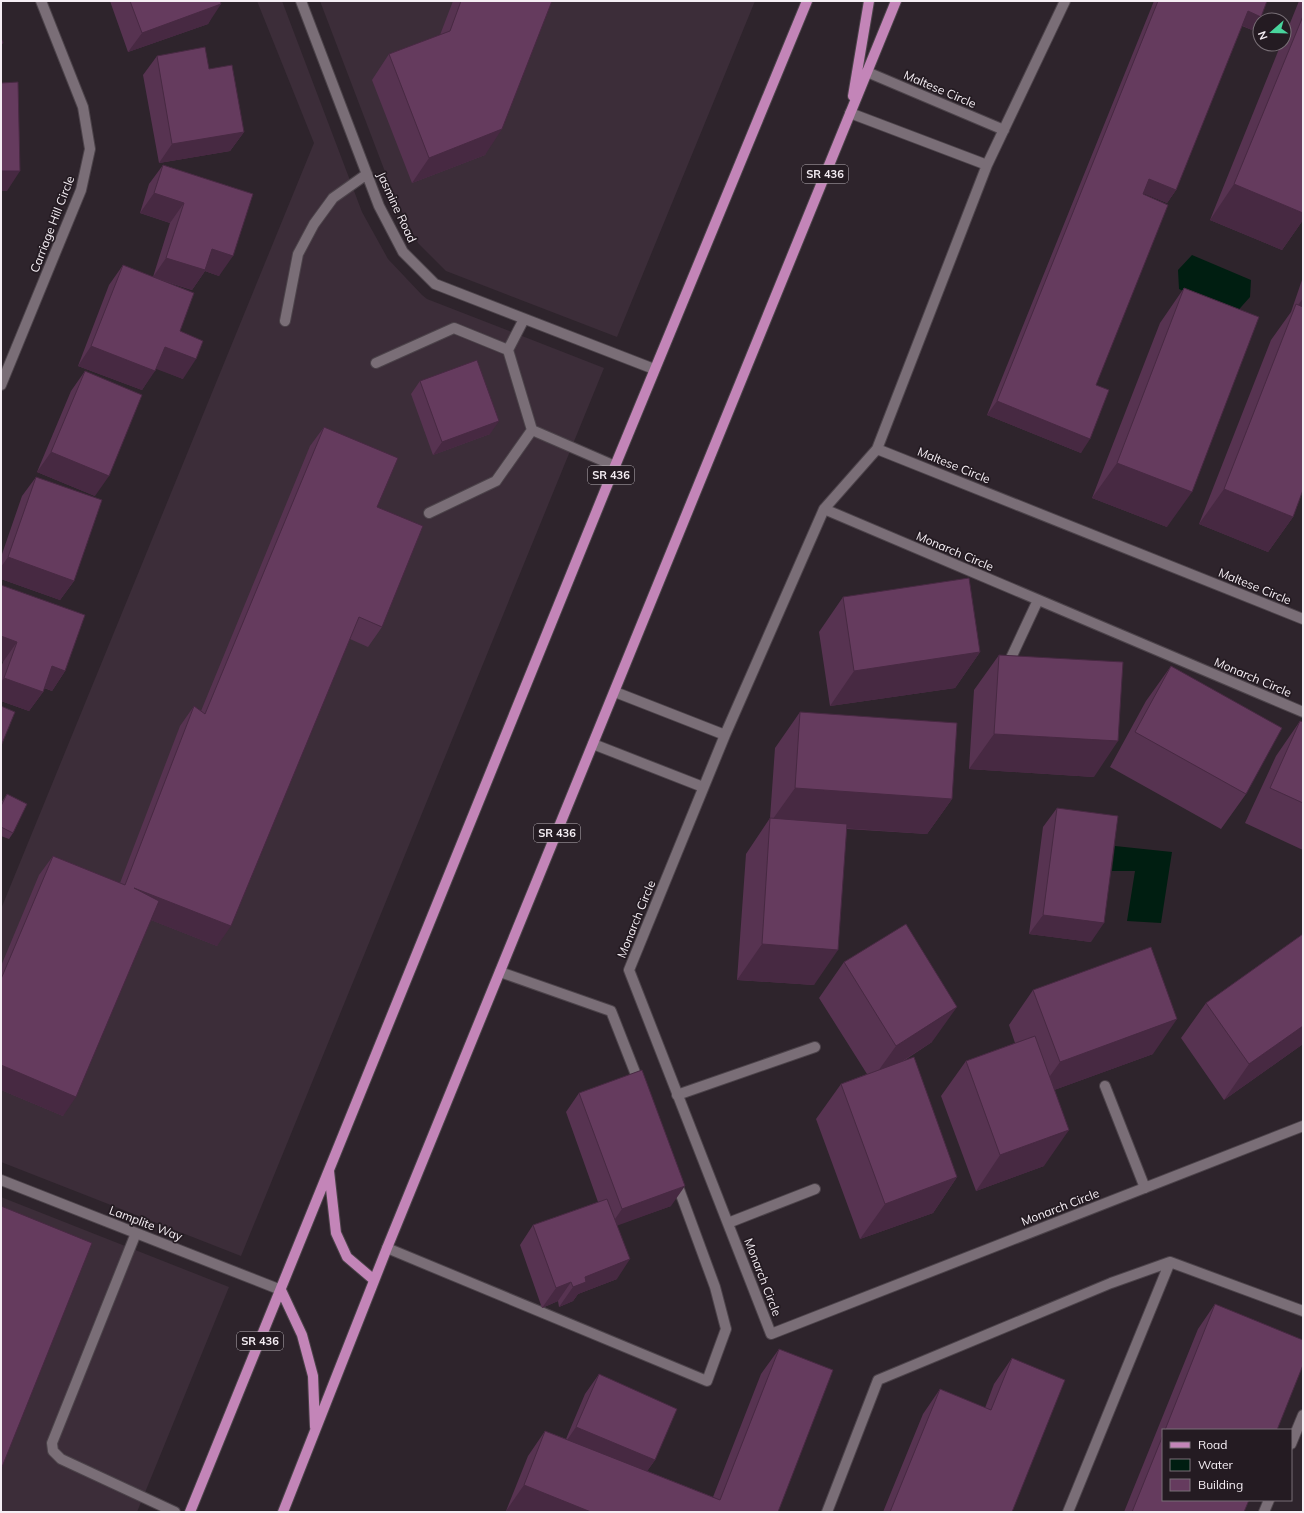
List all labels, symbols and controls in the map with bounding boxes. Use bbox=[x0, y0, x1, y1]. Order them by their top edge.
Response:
north arrow bbox=[1252, 12, 1292, 52]
text: N bbox=[1255, 29, 1271, 42]
street label: Maltese Circle bbox=[901, 67, 979, 111]
road number: SR 436 bbox=[802, 165, 848, 183]
street label: Jasmine Road bbox=[374, 169, 420, 245]
street label: Carriage Hill Circle bbox=[27, 173, 77, 275]
street label: Maltese Circle bbox=[915, 444, 993, 486]
road number: SR 436 bbox=[588, 466, 634, 484]
street label: Monarch Circle bbox=[914, 528, 996, 574]
street label: Maltese Circle bbox=[1216, 565, 1294, 607]
street label: Monarch Circle bbox=[1212, 654, 1294, 700]
road number: SR 436 bbox=[534, 824, 580, 842]
street label: Monarch Circle bbox=[614, 878, 658, 960]
street label: Monarch Circle bbox=[1019, 1185, 1101, 1229]
street label: Lamplite Way bbox=[107, 1202, 185, 1244]
street label: Monarch Circle bbox=[741, 1236, 785, 1318]
road number: SR 436 bbox=[237, 1332, 283, 1350]
legend bbox=[1162, 1429, 1292, 1501]
text: Road bbox=[1198, 1437, 1227, 1452]
text: Water bbox=[1198, 1457, 1234, 1472]
text: Building bbox=[1198, 1477, 1243, 1492]

